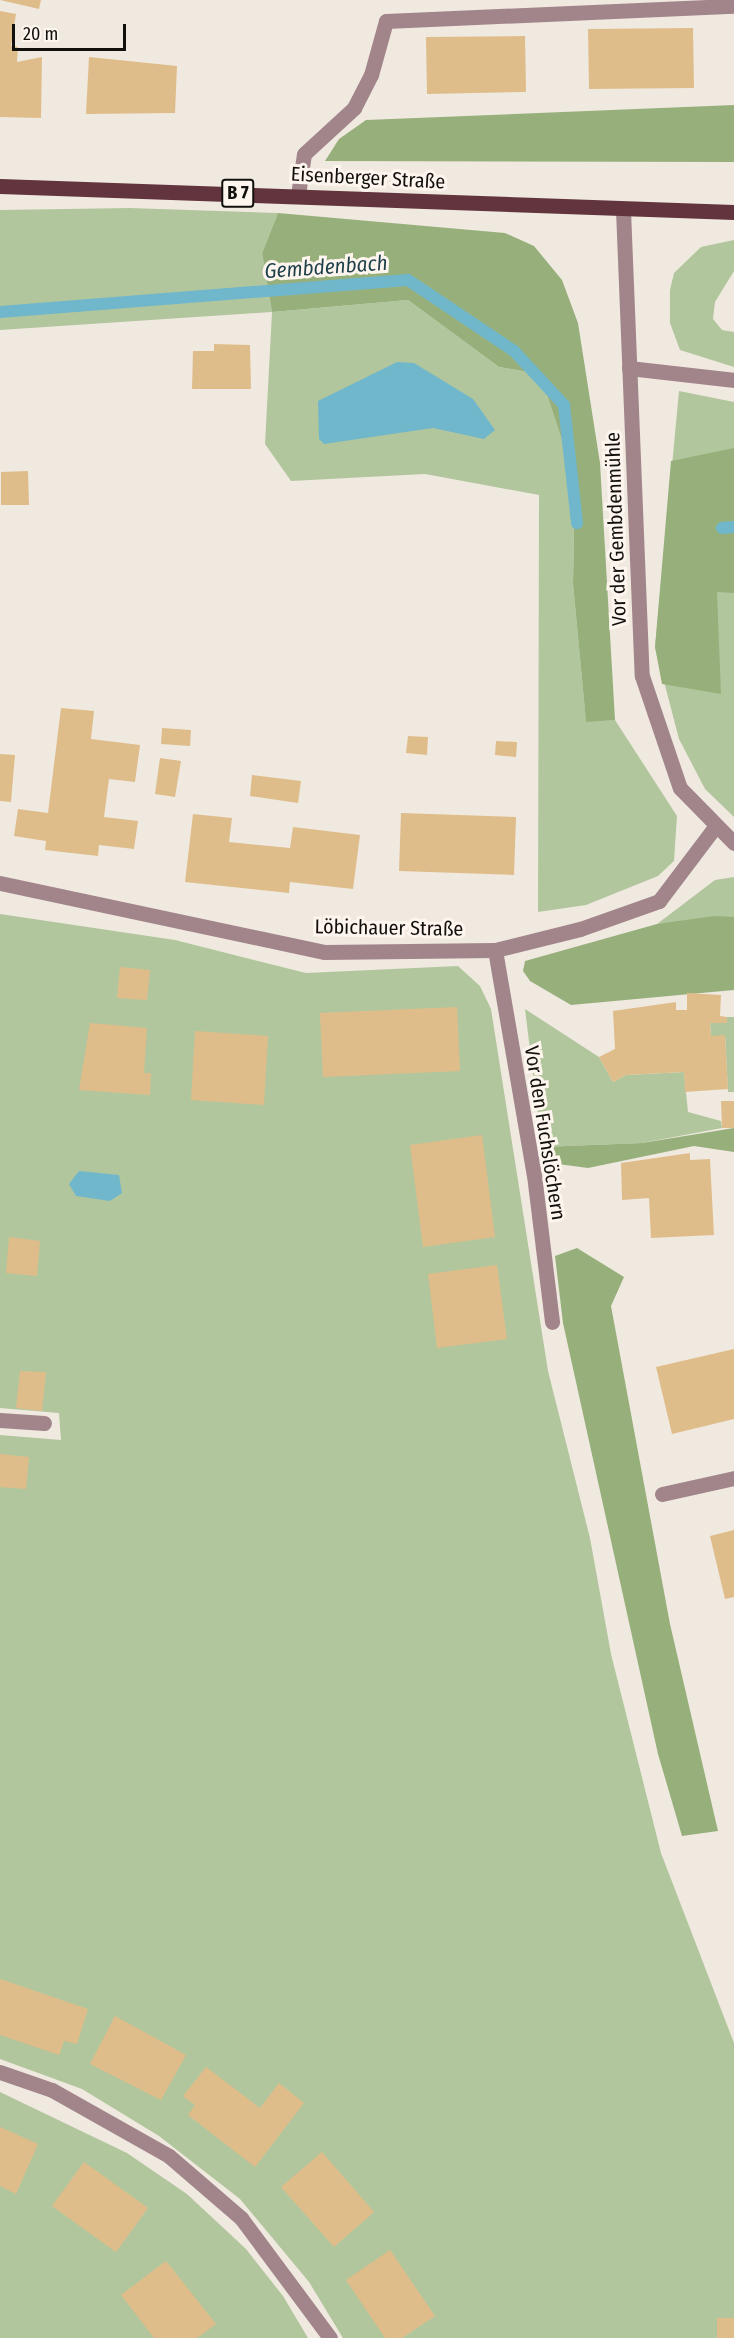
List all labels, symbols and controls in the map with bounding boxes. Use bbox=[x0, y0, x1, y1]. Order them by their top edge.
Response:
scale bar bbox=[15, 12, 129, 50]
text: 20 m bbox=[23, 23, 58, 45]
street label: Eisenberger Straße bbox=[290, 162, 446, 194]
road number: B 7 bbox=[220, 178, 256, 208]
water label: Gembdenbach bbox=[264, 250, 388, 284]
street label: Vor der Gembdenmühle bbox=[601, 432, 631, 626]
street label: Löbichauer Straße bbox=[314, 915, 464, 941]
street label: Vor den Fuchslöchern bbox=[519, 1044, 571, 1222]

